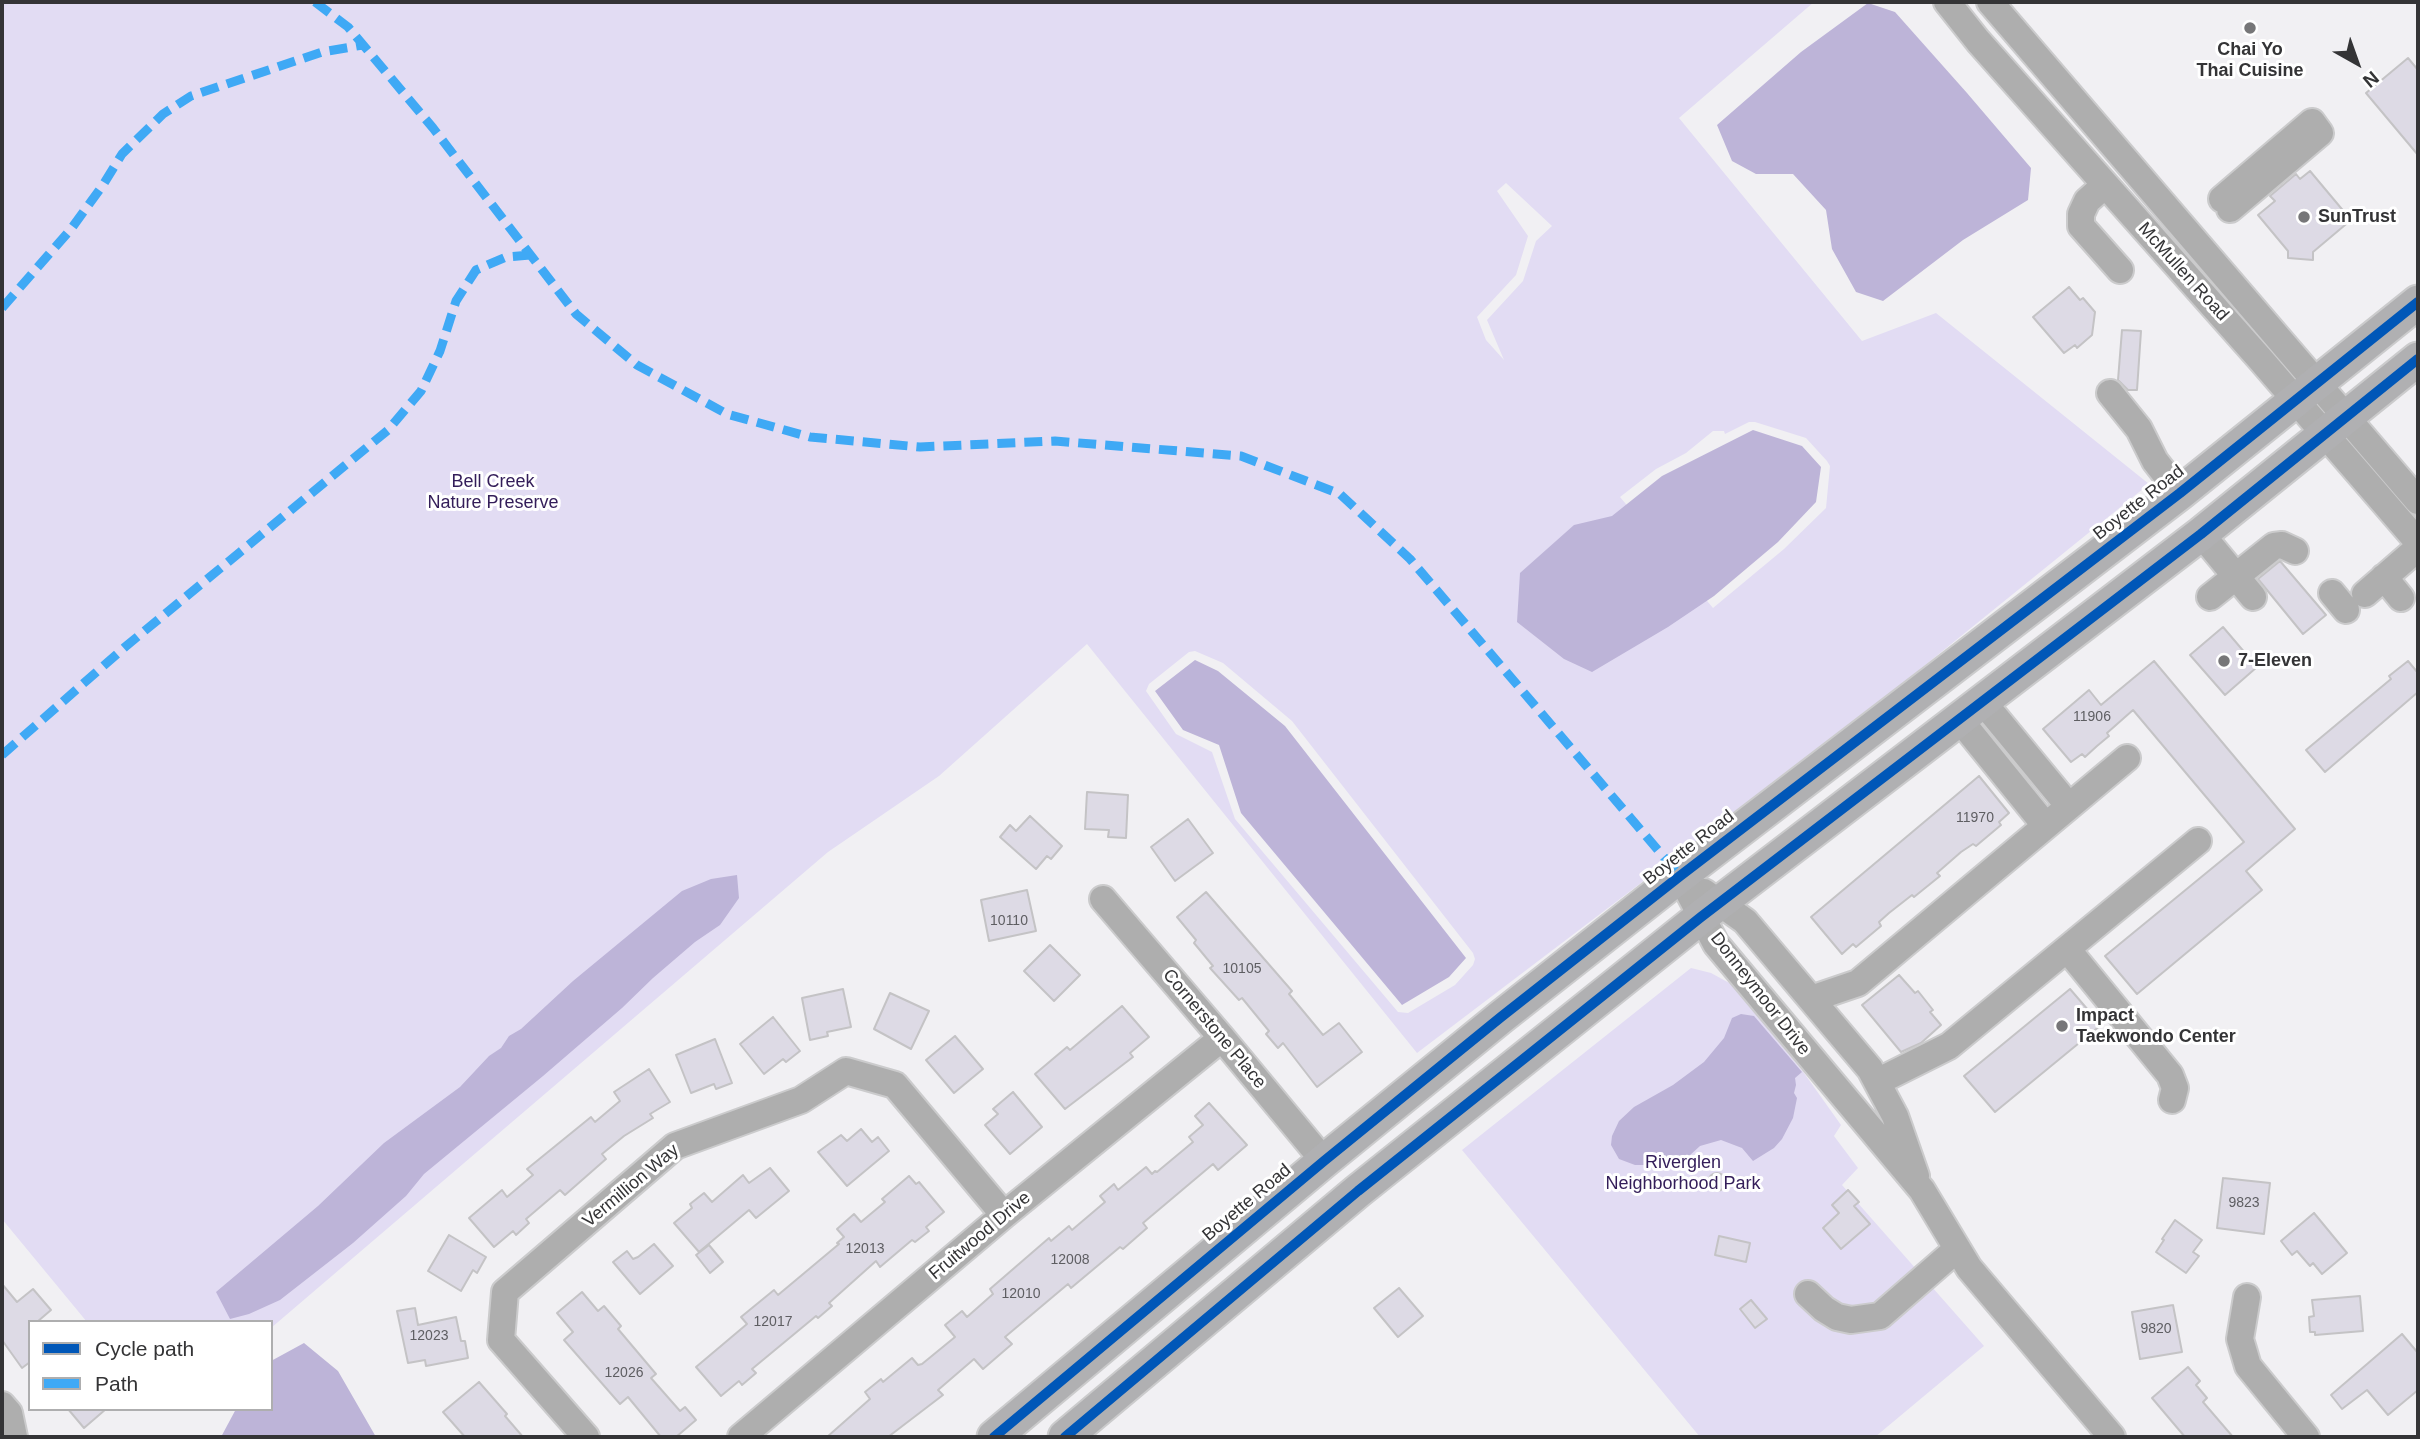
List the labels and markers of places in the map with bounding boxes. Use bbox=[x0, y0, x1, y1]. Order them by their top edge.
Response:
marker: Chai Yo Thai Cuisine bbox=[2242, 20, 2258, 36]
place label: Chai Yo Thai Cuisine bbox=[2196, 39, 2304, 82]
place label: SunTrust bbox=[2318, 206, 2396, 228]
marker: SunTrust bbox=[2296, 209, 2312, 225]
place label: 7-Eleven bbox=[2238, 650, 2312, 672]
marker: 7-Eleven bbox=[2216, 653, 2232, 669]
place label: Impact Taekwondo Center bbox=[2076, 1005, 2236, 1048]
marker: Impact Taekwondo Center bbox=[2054, 1018, 2070, 1034]

